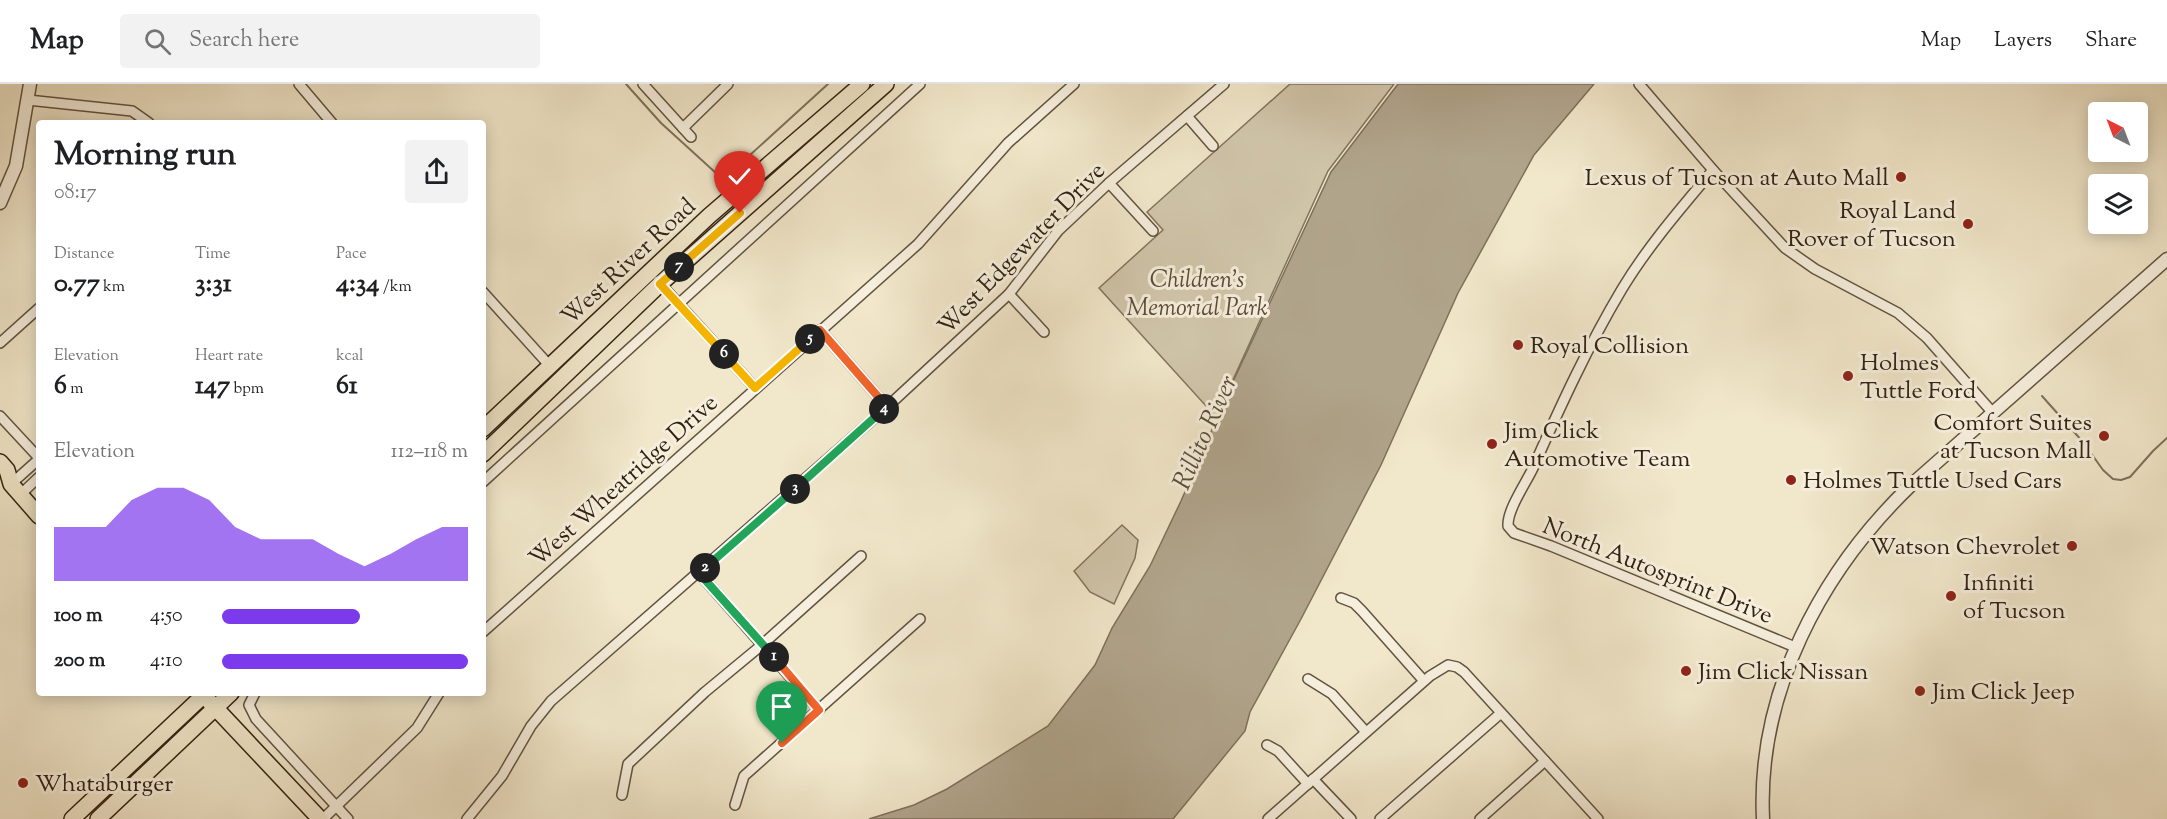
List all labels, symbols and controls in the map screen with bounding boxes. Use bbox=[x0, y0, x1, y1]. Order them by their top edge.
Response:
search box bbox=[120, 14, 540, 68]
text: Map bbox=[30, 21, 84, 61]
icon: search bbox=[141, 25, 174, 58]
text: Search here bbox=[189, 25, 299, 57]
text: Map bbox=[1921, 26, 1961, 56]
text: Layers bbox=[1994, 26, 2052, 56]
text: Share bbox=[2085, 26, 2137, 56]
north arrow bbox=[2088, 102, 2148, 162]
map controls bbox=[2088, 102, 2148, 234]
text: Morning run bbox=[54, 132, 236, 180]
button: share bbox=[405, 140, 468, 203]
pin bbox=[714, 151, 765, 213]
street label: West Edgewater Drive bbox=[931, 155, 1114, 343]
icon: check bbox=[723, 160, 756, 193]
place label: Lexus of Tucson at Auto Mall bbox=[1585, 162, 1889, 196]
marker: Lexus of Tucson at Auto Mall bbox=[1894, 170, 1908, 184]
button: layers bbox=[2088, 174, 2148, 234]
text: 08:17 bbox=[54, 179, 97, 208]
street label: West River Road bbox=[554, 191, 705, 334]
place label: Royal Land Rover of Tucson bbox=[1787, 195, 1956, 257]
marker: Royal Land Rover of Tucson bbox=[1961, 217, 1975, 231]
text: Distance bbox=[54, 243, 114, 266]
text: Time bbox=[195, 243, 231, 266]
text: Pace bbox=[336, 243, 367, 266]
pin: 7 bbox=[664, 252, 694, 282]
text: 7 bbox=[675, 255, 683, 278]
park label: Children's Memorial Park bbox=[1126, 264, 1268, 326]
text: 0.77 bbox=[54, 266, 100, 303]
text: 3:31 bbox=[195, 266, 232, 303]
text: 4:34 bbox=[336, 266, 379, 303]
text: km bbox=[100, 276, 125, 299]
text: /km bbox=[379, 276, 412, 299]
pin: 5 bbox=[795, 324, 825, 354]
text: 5 bbox=[807, 327, 813, 350]
place label: Royal Collision bbox=[1530, 330, 1689, 364]
marker: Royal Collision bbox=[1511, 338, 1525, 352]
pin: 6 bbox=[709, 339, 739, 369]
text: 6 bbox=[720, 342, 728, 365]
text: Elevation bbox=[54, 345, 119, 368]
text: Heart rate bbox=[195, 345, 263, 368]
text: kcal bbox=[336, 345, 364, 368]
place label: Holmes Tuttle Ford bbox=[1860, 347, 1977, 409]
text: 6 bbox=[54, 368, 67, 405]
text: 147 bbox=[195, 368, 230, 405]
text: 61 bbox=[336, 368, 358, 405]
marker: Holmes Tuttle Ford bbox=[1841, 369, 1855, 383]
water label: Rillito River bbox=[1165, 370, 1248, 496]
text: m bbox=[67, 378, 84, 401]
text: bpm bbox=[230, 378, 264, 401]
street label: West Wheatridge Drive bbox=[522, 387, 726, 576]
pin: 4 bbox=[869, 394, 899, 424]
text: 4 bbox=[880, 397, 888, 420]
place label: Comfort Suites at Tucson Mall bbox=[1933, 407, 2092, 469]
place label: Jim Click Automotive Team bbox=[1502, 415, 1691, 477]
marker: Comfort Suites at Tucson Mall bbox=[2097, 429, 2111, 443]
marker: Jim Click Automotive Team bbox=[1485, 437, 1499, 451]
text: Elevation bbox=[54, 438, 135, 467]
text: 112–118 m bbox=[391, 438, 468, 467]
place label: Holmes Tuttle Used Cars bbox=[1803, 465, 2062, 499]
marker: Holmes Tuttle Used Cars bbox=[1784, 473, 1798, 487]
pin: 3 bbox=[780, 474, 810, 504]
text: 3 bbox=[792, 477, 798, 500]
street label: North Autosprint Drive bbox=[1537, 510, 1778, 634]
place label: Watson Chevrolet bbox=[1870, 531, 2060, 565]
marker: Watson Chevrolet bbox=[2065, 539, 2079, 553]
pin: 2 bbox=[690, 553, 720, 583]
text: 2 bbox=[701, 556, 709, 579]
place label: Infiniti of Tucson bbox=[1963, 567, 2066, 629]
marker: Infiniti of Tucson bbox=[1944, 589, 1958, 603]
text: 100 m bbox=[54, 602, 103, 631]
text: 4:50 bbox=[150, 602, 183, 631]
pin: 1 bbox=[759, 642, 789, 672]
text: 1 bbox=[771, 645, 777, 668]
text: 200 m bbox=[54, 647, 105, 676]
text: 4:10 bbox=[150, 647, 182, 676]
place label: Jim Click Nissan bbox=[1696, 656, 1868, 690]
marker: Jim Click Nissan bbox=[1679, 664, 1693, 678]
place label: Jim Click Jeep bbox=[1930, 676, 2075, 710]
pin bbox=[756, 681, 807, 743]
marker: Jim Click Jeep bbox=[1913, 684, 1927, 698]
icon: arrive bbox=[765, 690, 798, 723]
place label: Whataburger bbox=[35, 768, 173, 802]
marker: Whataburger bbox=[16, 776, 30, 790]

